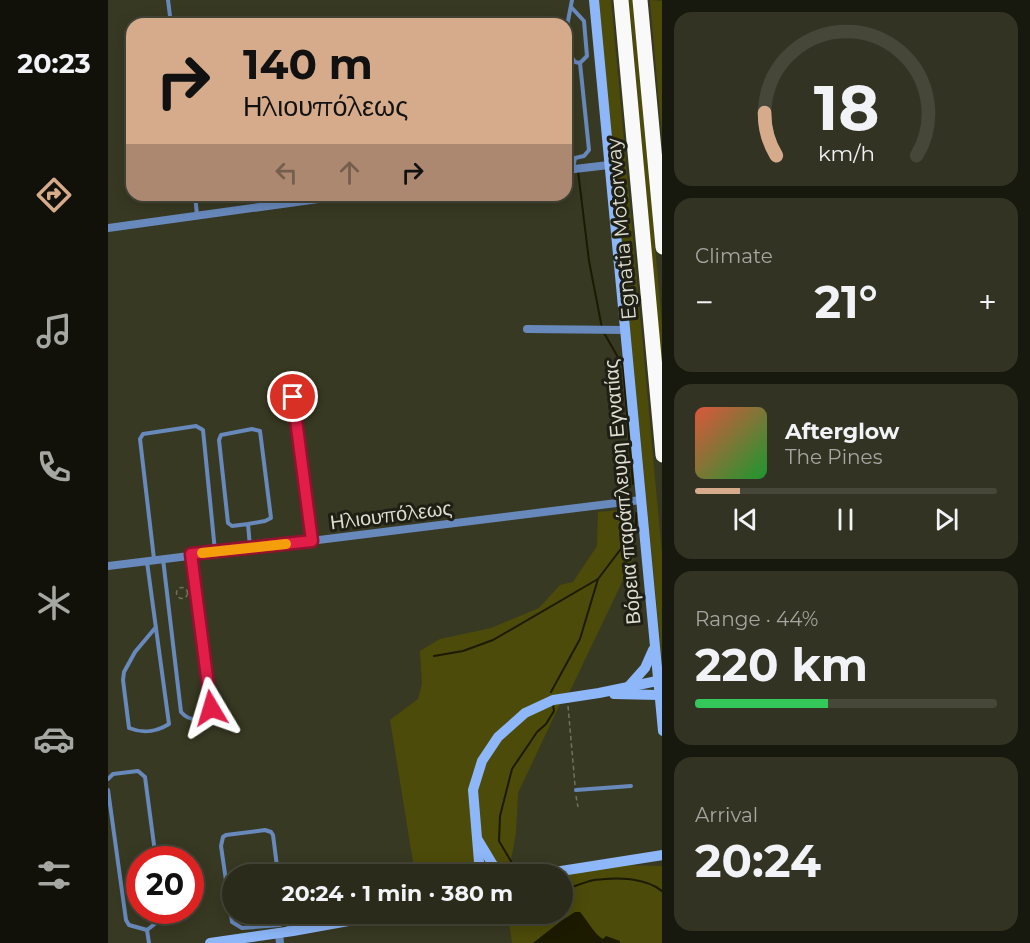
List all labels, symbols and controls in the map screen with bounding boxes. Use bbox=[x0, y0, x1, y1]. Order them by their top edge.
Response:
text: 140 m bbox=[243, 38, 373, 90]
icon: right bbox=[144, 42, 222, 120]
text: 20:23 bbox=[17, 47, 91, 80]
text: 18 bbox=[813, 70, 879, 146]
text: Ηλιουπόλεως bbox=[243, 90, 408, 123]
street label: Egnatia Motorway bbox=[601, 137, 641, 321]
text: km/h bbox=[817, 140, 875, 166]
icon: left bbox=[270, 156, 303, 189]
icon: ahead bbox=[333, 156, 366, 189]
icon: right bbox=[396, 156, 429, 189]
icon: directions bbox=[33, 174, 75, 216]
text: Climate bbox=[695, 244, 773, 268]
text: 21° bbox=[814, 274, 878, 329]
text: − bbox=[695, 282, 714, 322]
text: + bbox=[978, 282, 997, 322]
icon: music bbox=[33, 310, 75, 352]
street label: Βόρεια παράπλευρη Εγνατίας bbox=[598, 358, 646, 626]
pin bbox=[267, 371, 318, 422]
icon: arrive bbox=[276, 380, 309, 413]
text: Afterglow bbox=[785, 418, 899, 445]
text: The Pines bbox=[785, 445, 882, 469]
icon: phone bbox=[33, 446, 75, 488]
street label: Ηλιουπόλεως bbox=[329, 496, 454, 534]
icon: previous bbox=[729, 503, 762, 536]
icon: pause bbox=[829, 503, 862, 536]
icon: next bbox=[930, 503, 963, 536]
icon: climate bbox=[33, 582, 75, 624]
text: Range · 44% bbox=[695, 607, 818, 631]
text: 220 km bbox=[695, 637, 868, 692]
position arrow bbox=[179, 676, 243, 740]
icon: car bbox=[33, 718, 75, 760]
text: Arrival bbox=[695, 803, 758, 827]
text: 20:24 bbox=[695, 833, 821, 888]
speed limit sign: 20 bbox=[126, 846, 204, 924]
icon: filters bbox=[33, 854, 75, 896]
text: 20:24 · 1 min · 380 m bbox=[282, 880, 513, 907]

